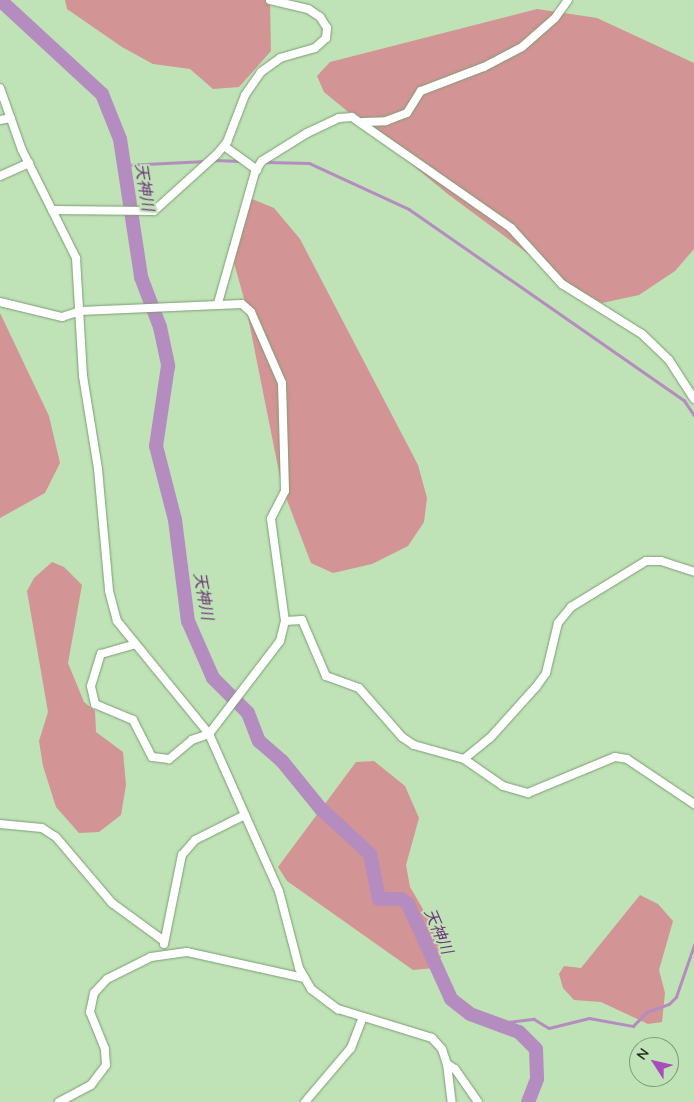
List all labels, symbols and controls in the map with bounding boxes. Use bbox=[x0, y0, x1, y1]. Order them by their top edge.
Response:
water label: 天神川 bbox=[132, 162, 158, 212]
water label: 天神川 bbox=[190, 571, 218, 621]
water label: 天神川 bbox=[421, 905, 457, 957]
north arrow bbox=[629, 1037, 679, 1087]
text: N bbox=[632, 1045, 653, 1063]

